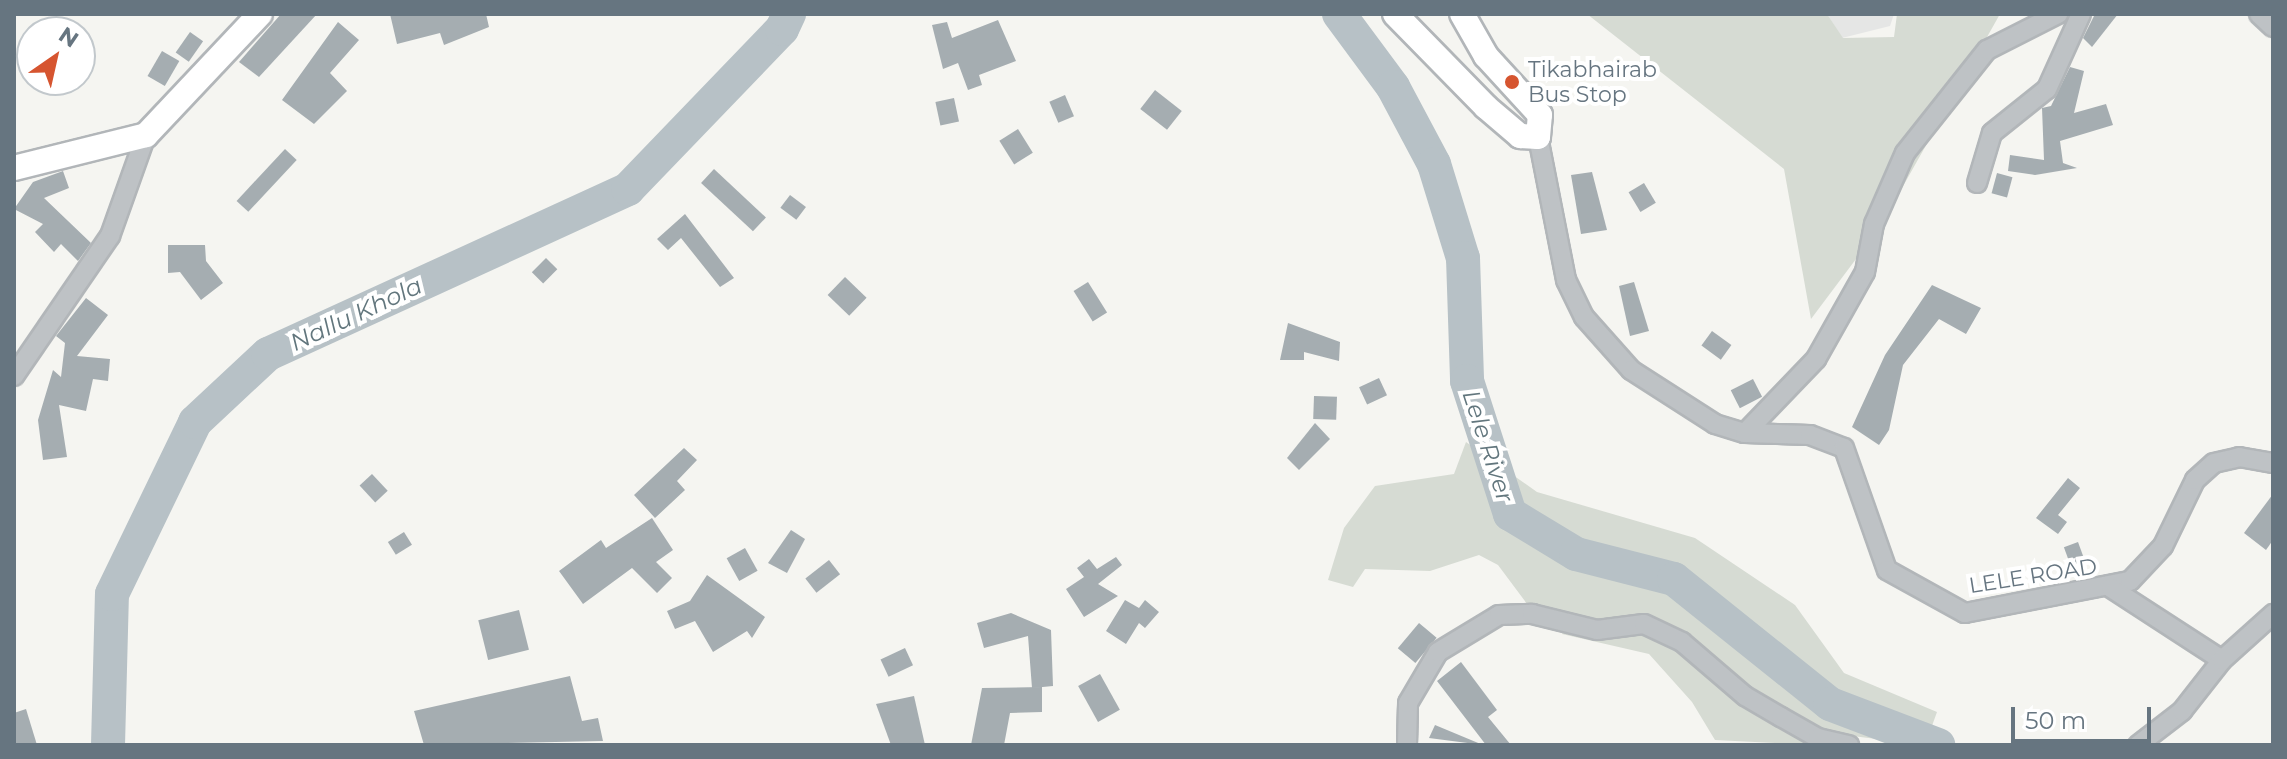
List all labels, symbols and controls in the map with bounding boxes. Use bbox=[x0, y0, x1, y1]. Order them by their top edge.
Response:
north arrow bbox=[16, 16, 96, 96]
text: N bbox=[54, 21, 84, 54]
place label: Tikabhairab Bus Stop bbox=[1528, 56, 1657, 108]
marker: Tikabhairab Bus Stop bbox=[1503, 73, 1521, 91]
water label: Nallu Khola bbox=[285, 271, 427, 357]
water label: Lele River bbox=[1456, 386, 1520, 506]
street label: LELE ROAD bbox=[1967, 553, 2099, 599]
scale bar bbox=[2015, 691, 2155, 741]
text: 50 m bbox=[2025, 706, 2086, 735]

